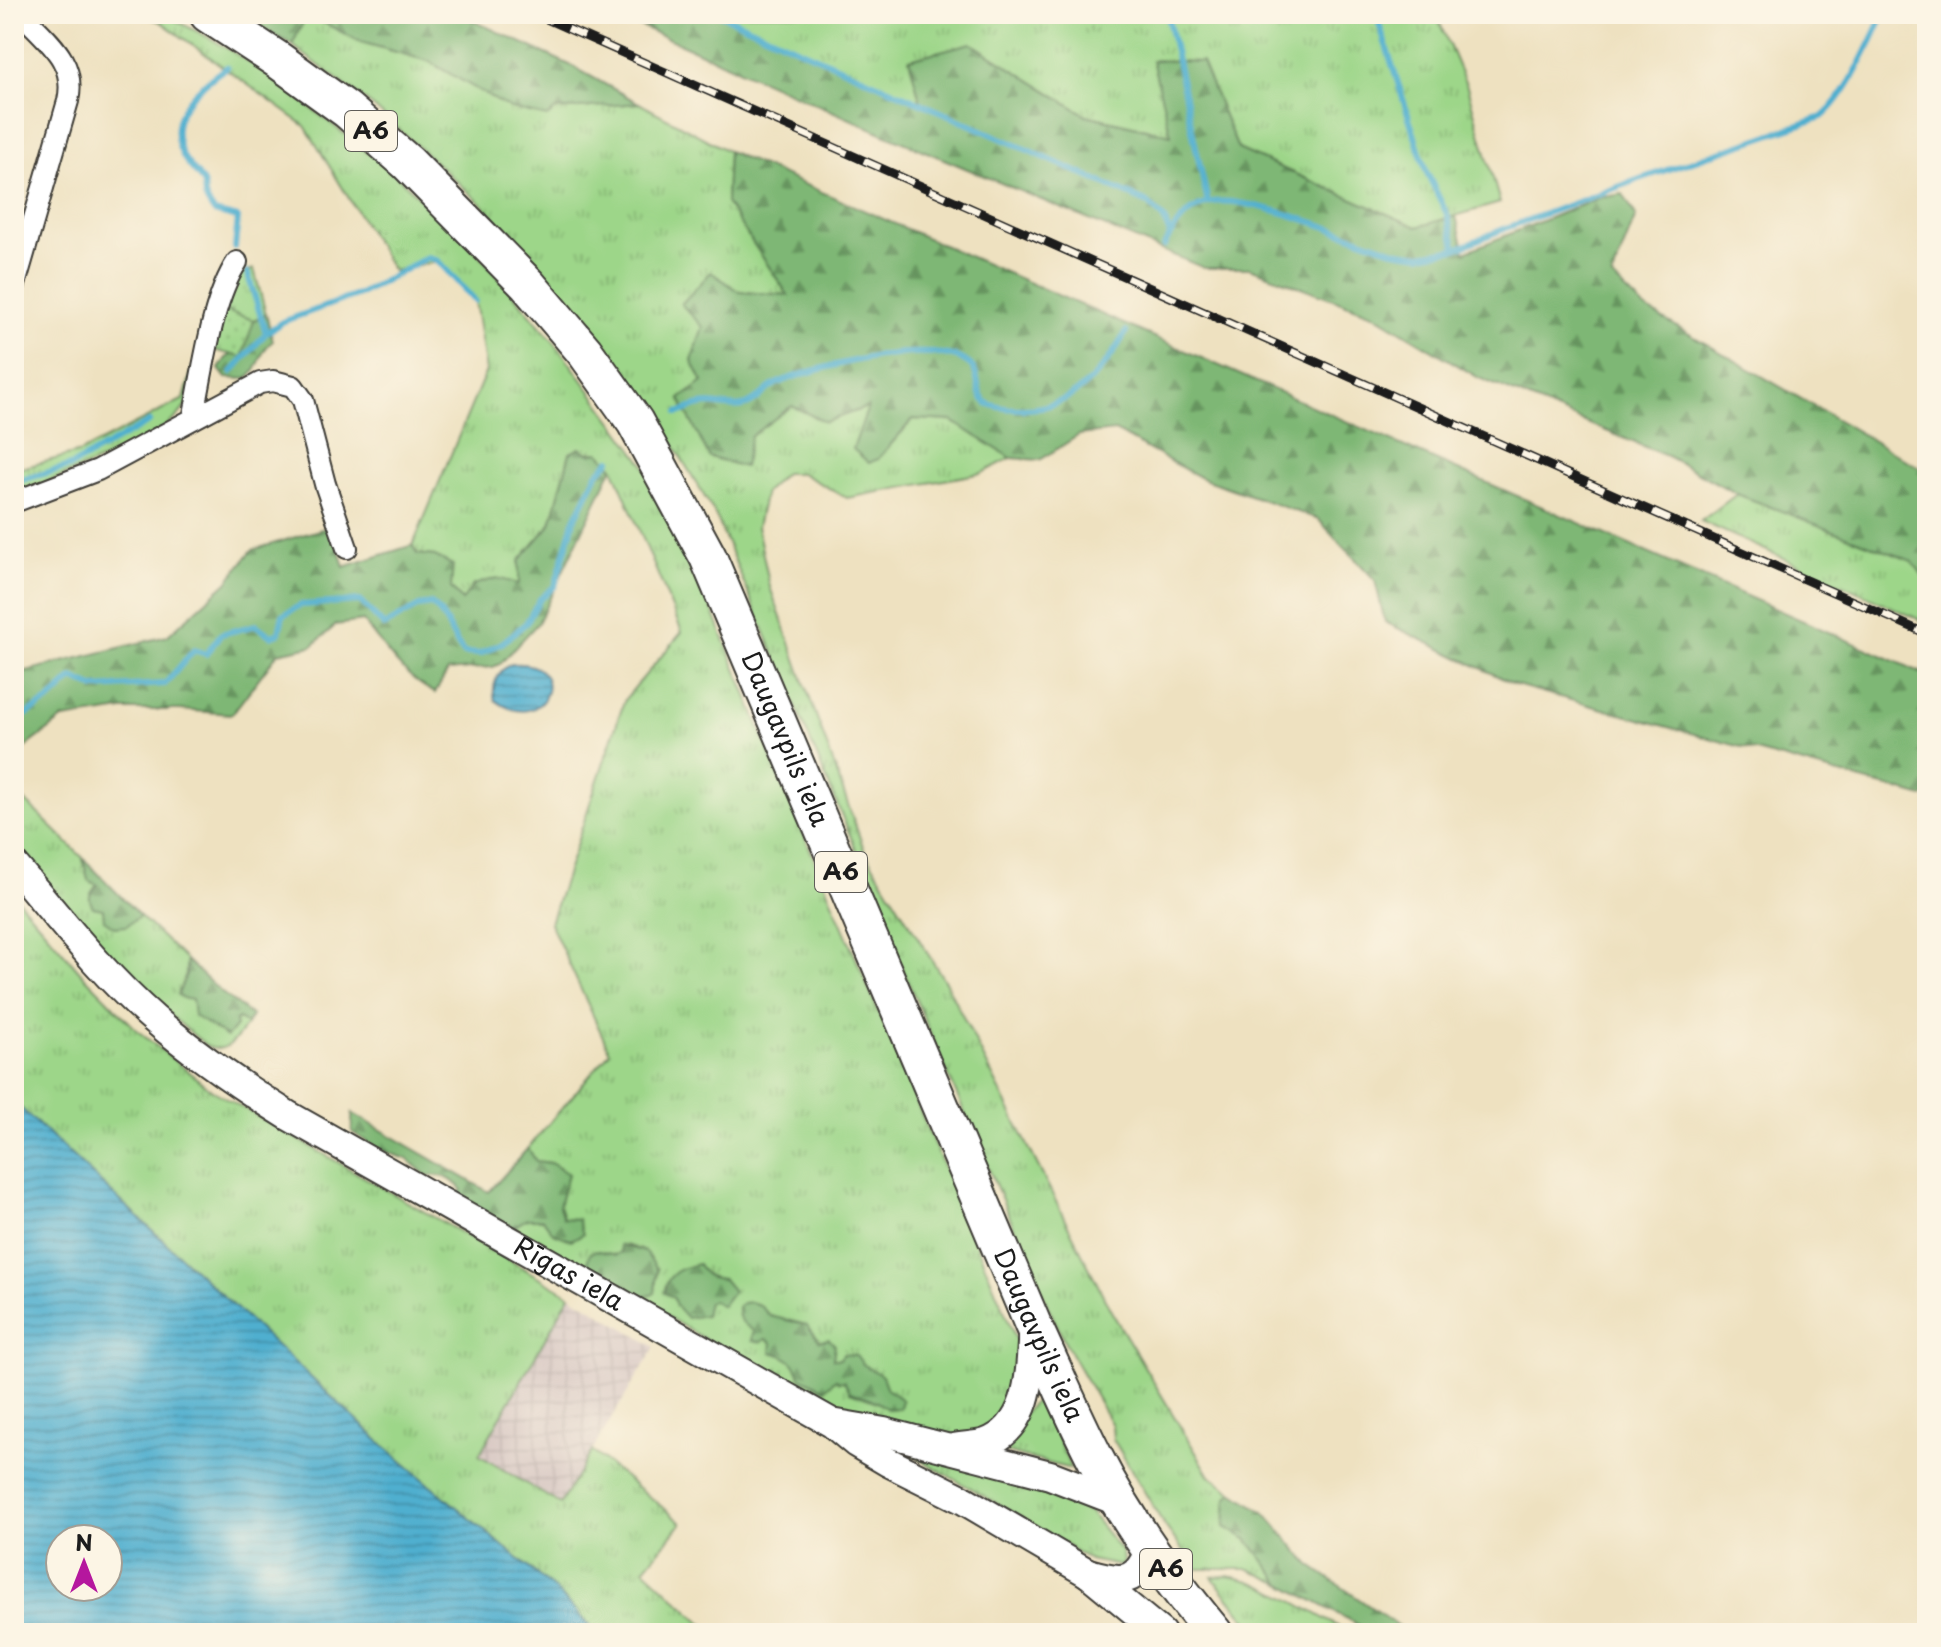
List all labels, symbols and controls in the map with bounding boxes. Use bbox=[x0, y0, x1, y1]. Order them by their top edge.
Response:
road number: A6 bbox=[345, 111, 397, 151]
street label: Daugavpils iela bbox=[732, 645, 841, 833]
road number: A6 bbox=[815, 852, 867, 892]
street label: Rīgas iela bbox=[507, 1226, 632, 1320]
street label: Daugavpils iela bbox=[985, 1242, 1096, 1429]
north arrow bbox=[44, 1523, 124, 1603]
text: N bbox=[75, 1525, 93, 1558]
road number: A6 bbox=[1140, 1549, 1192, 1589]

